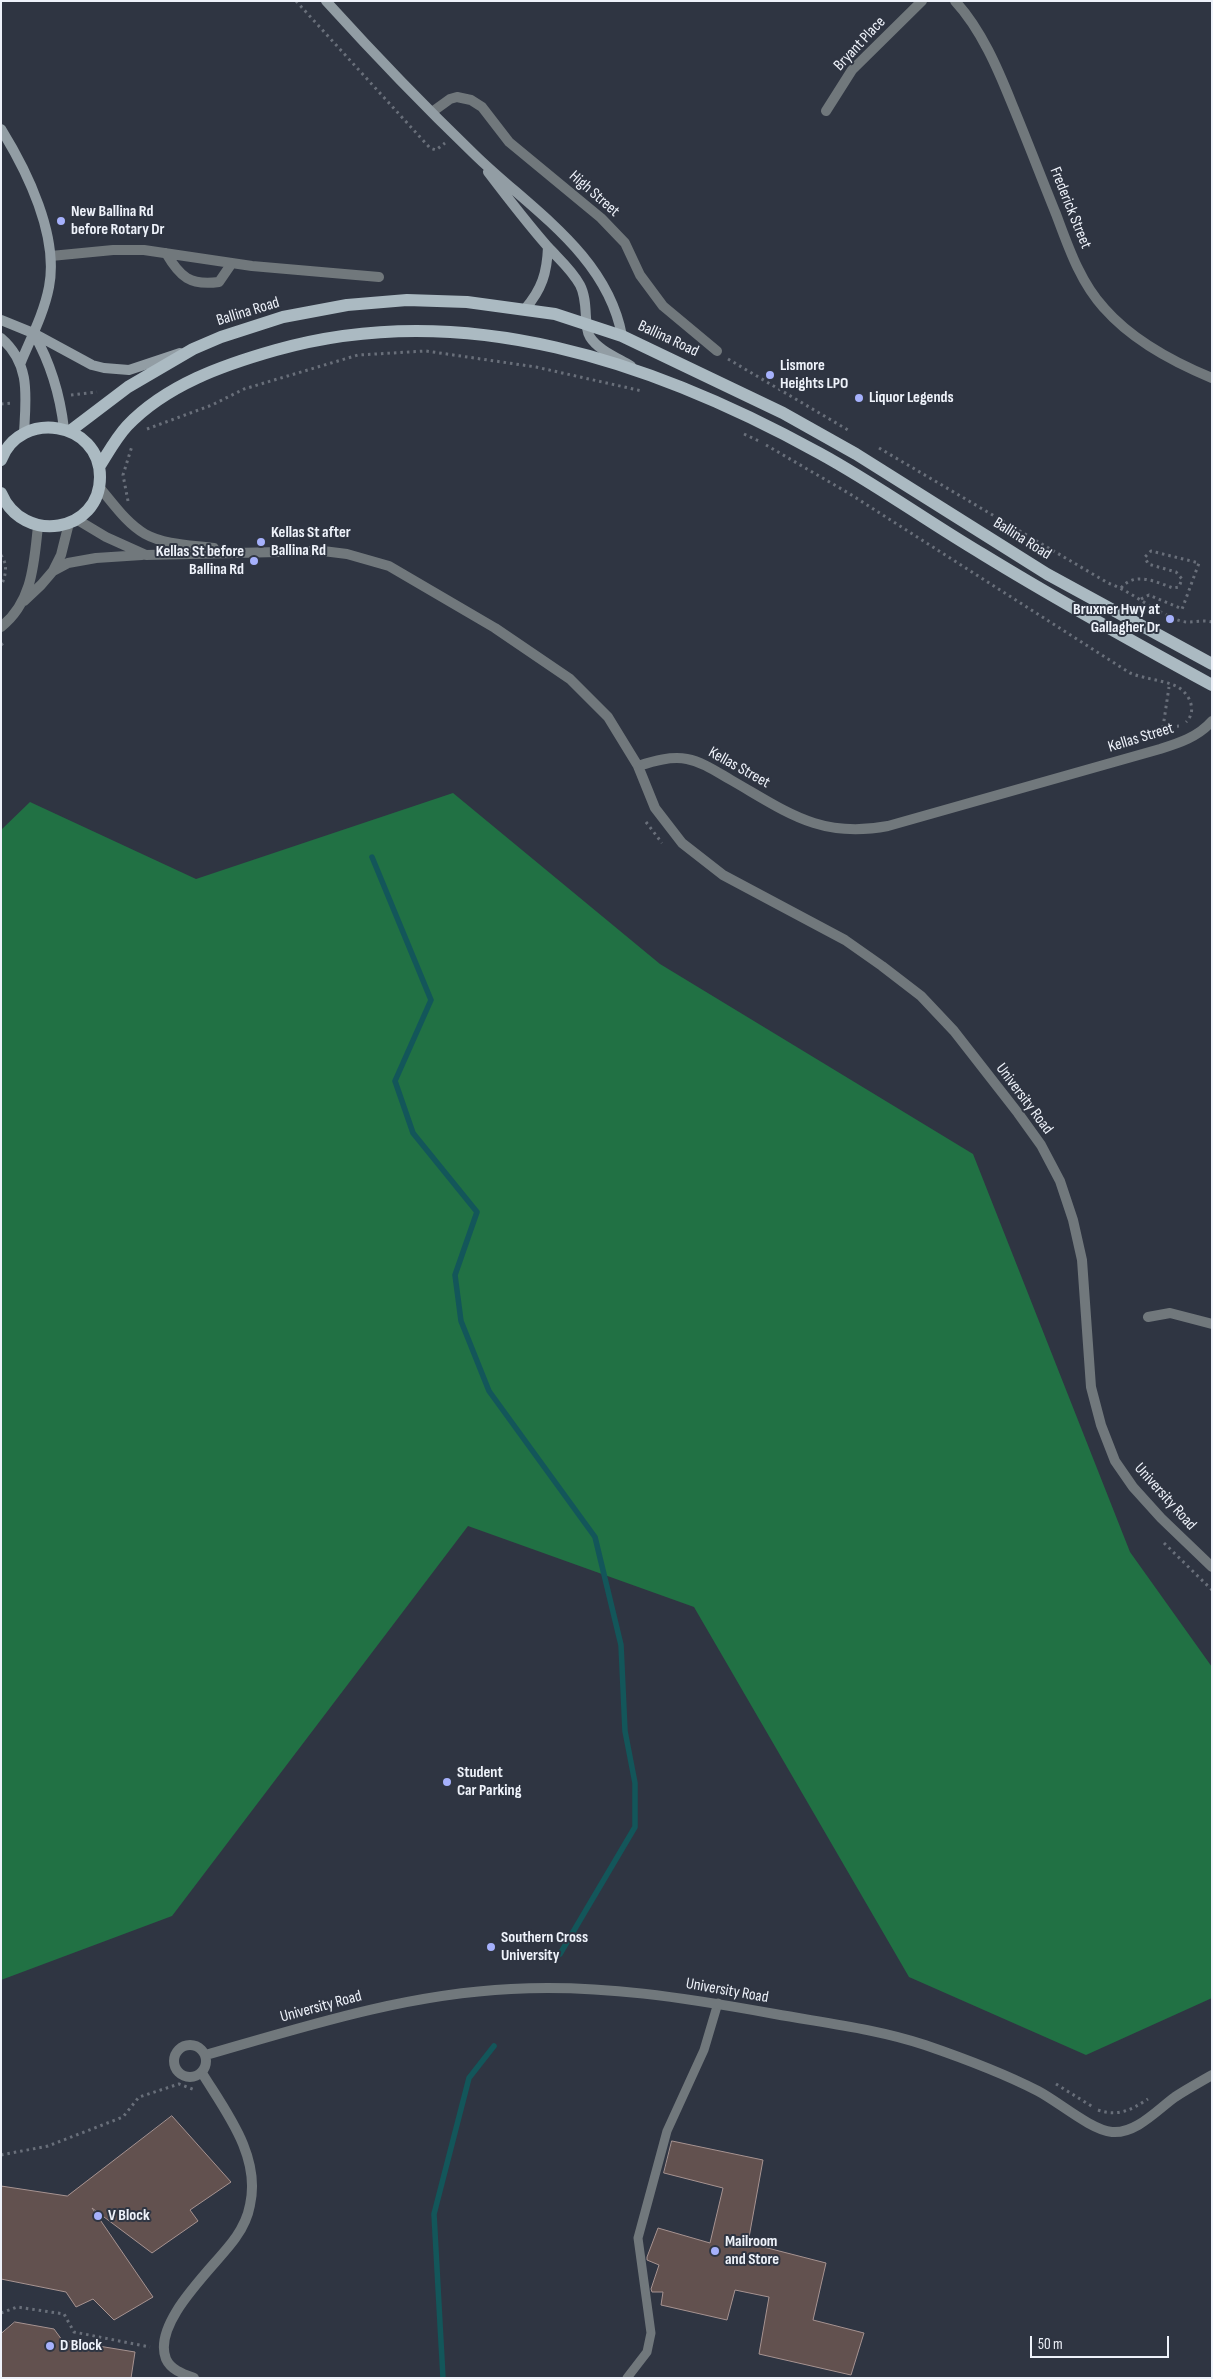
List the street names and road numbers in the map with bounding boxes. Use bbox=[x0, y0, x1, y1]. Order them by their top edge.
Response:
street label: Bryant Place bbox=[830, 13, 890, 75]
street label: Frederick Street bbox=[1045, 164, 1095, 252]
street label: High Street bbox=[565, 167, 623, 221]
street label: Ballina Road bbox=[214, 293, 282, 331]
street label: Ballina Road bbox=[635, 317, 701, 361]
street label: Ballina Road bbox=[989, 514, 1055, 564]
street label: Kellas Street bbox=[1106, 719, 1176, 757]
street label: Kellas Street bbox=[705, 743, 773, 793]
street label: University Road bbox=[991, 1060, 1057, 1138]
street label: University Road bbox=[1130, 1460, 1200, 1534]
street label: University Road bbox=[684, 1974, 770, 2008]
street label: University Road bbox=[278, 1987, 364, 2027]

